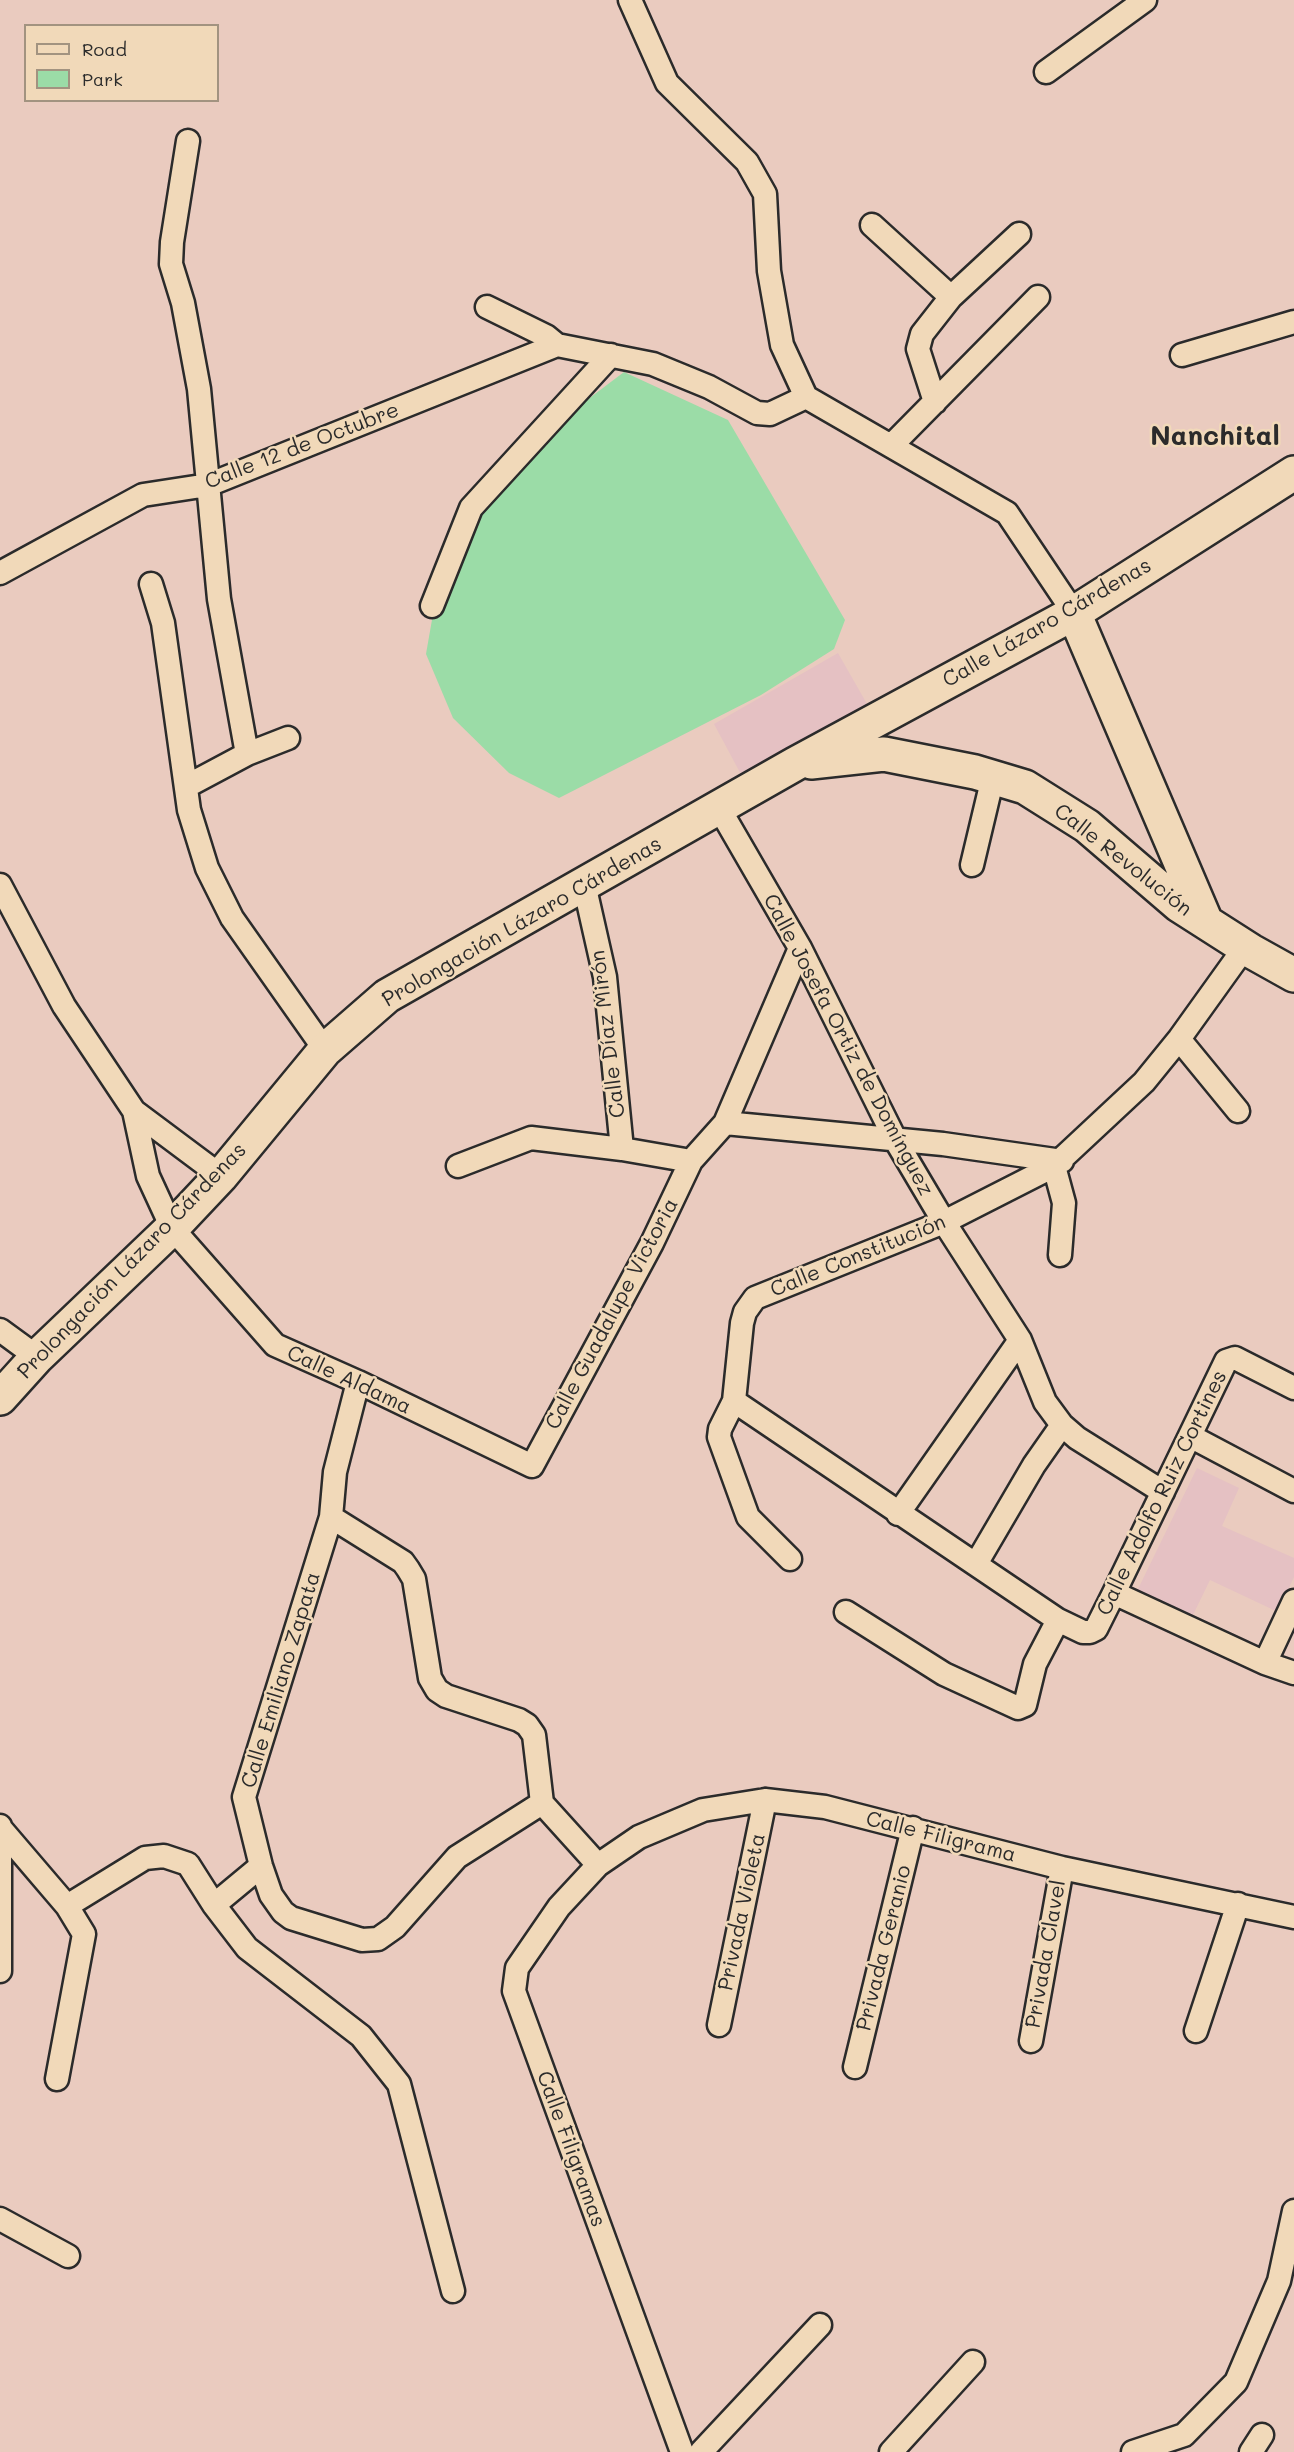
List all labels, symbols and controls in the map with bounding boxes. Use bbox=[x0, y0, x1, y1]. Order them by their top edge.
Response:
legend bbox=[24, 24, 219, 102]
text: Road bbox=[82, 37, 127, 61]
text: Park bbox=[82, 67, 123, 91]
street label: Calle 12 de Octubre bbox=[201, 397, 403, 495]
district label: Nanchital bbox=[1150, 421, 1280, 453]
street label: Calle Lázaro Cárdenas bbox=[938, 553, 1156, 693]
street label: Calle Revolución bbox=[1049, 798, 1197, 922]
street label: Prolongación Lázaro Cárdenas bbox=[378, 831, 666, 1013]
street label: Calle Josefa Ortiz de Domínguez bbox=[758, 890, 938, 1200]
street label: Calle Díaz Mirón bbox=[585, 949, 631, 1119]
street label: Prolongación Lázaro Cárdenas bbox=[12, 1138, 252, 1384]
street label: Calle Guadalupe Victoria bbox=[540, 1194, 684, 1434]
street label: Calle Constitución bbox=[767, 1209, 949, 1303]
street label: Calle Aldama bbox=[283, 1340, 415, 1420]
street label: Calle Adolfo Ruiz Cortines bbox=[1092, 1366, 1232, 1620]
street label: Calle Emiliano Zapata bbox=[236, 1569, 326, 1791]
street label: Calle Filigrama bbox=[863, 1806, 1019, 1868]
street label: Privada Violeta bbox=[713, 1831, 771, 1993]
street label: Privada Geranio bbox=[851, 1863, 917, 2033]
street label: Privada Clavel bbox=[1021, 1878, 1071, 2030]
street label: Calle Filigramas bbox=[531, 2068, 611, 2230]

